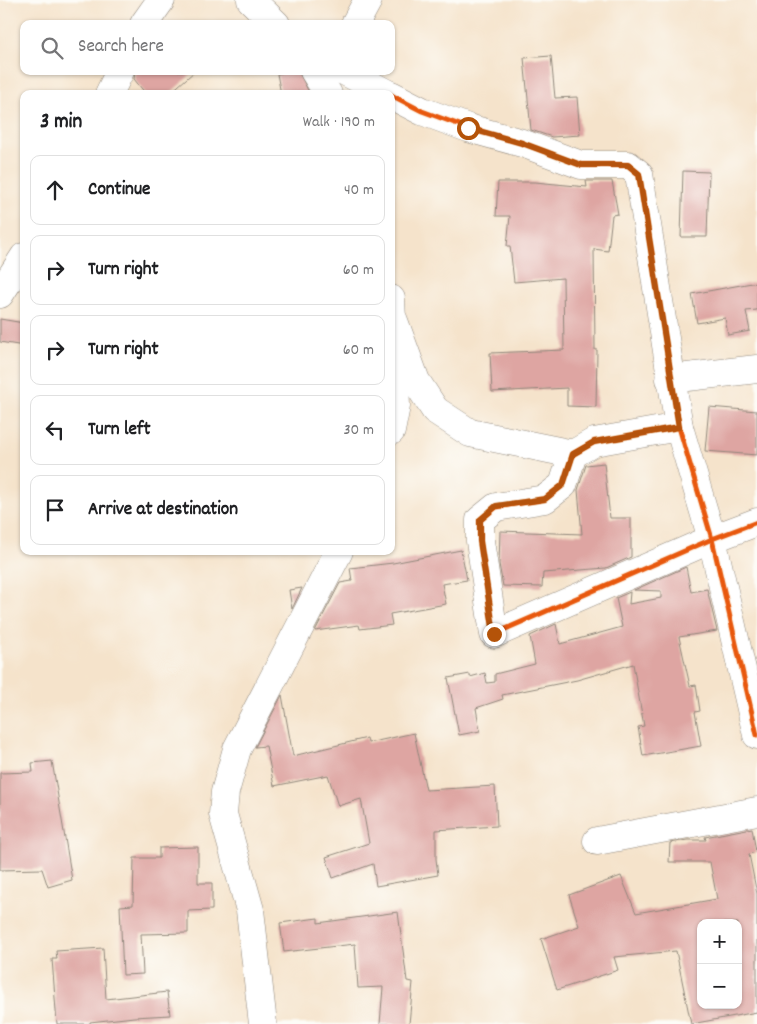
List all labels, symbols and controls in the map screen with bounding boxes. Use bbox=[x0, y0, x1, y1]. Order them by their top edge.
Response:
search box bbox=[20, 20, 395, 75]
icon: search bbox=[38, 34, 66, 62]
text: Search here bbox=[78, 34, 164, 61]
text: 3 min bbox=[40, 108, 82, 138]
text: Walk · 190 m bbox=[303, 111, 375, 134]
route start bbox=[457, 117, 480, 140]
icon: ahead bbox=[41, 176, 69, 204]
text: Continue bbox=[88, 177, 150, 204]
text: 40 m bbox=[344, 179, 374, 202]
icon: right bbox=[41, 256, 69, 284]
text: Turn right bbox=[88, 257, 159, 284]
text: 60 m bbox=[343, 259, 374, 282]
icon: right bbox=[41, 336, 69, 364]
text: Turn right bbox=[88, 337, 159, 364]
text: 60 m bbox=[343, 339, 374, 362]
icon: left bbox=[41, 416, 69, 444]
text: Turn left bbox=[88, 417, 151, 444]
text: 30 m bbox=[344, 419, 374, 442]
icon: arrive bbox=[41, 496, 69, 524]
text: Arrive at destination bbox=[88, 497, 238, 524]
route end bbox=[483, 623, 506, 646]
map controls bbox=[697, 919, 742, 1009]
button: + bbox=[697, 919, 742, 964]
button: − bbox=[697, 964, 742, 1009]

